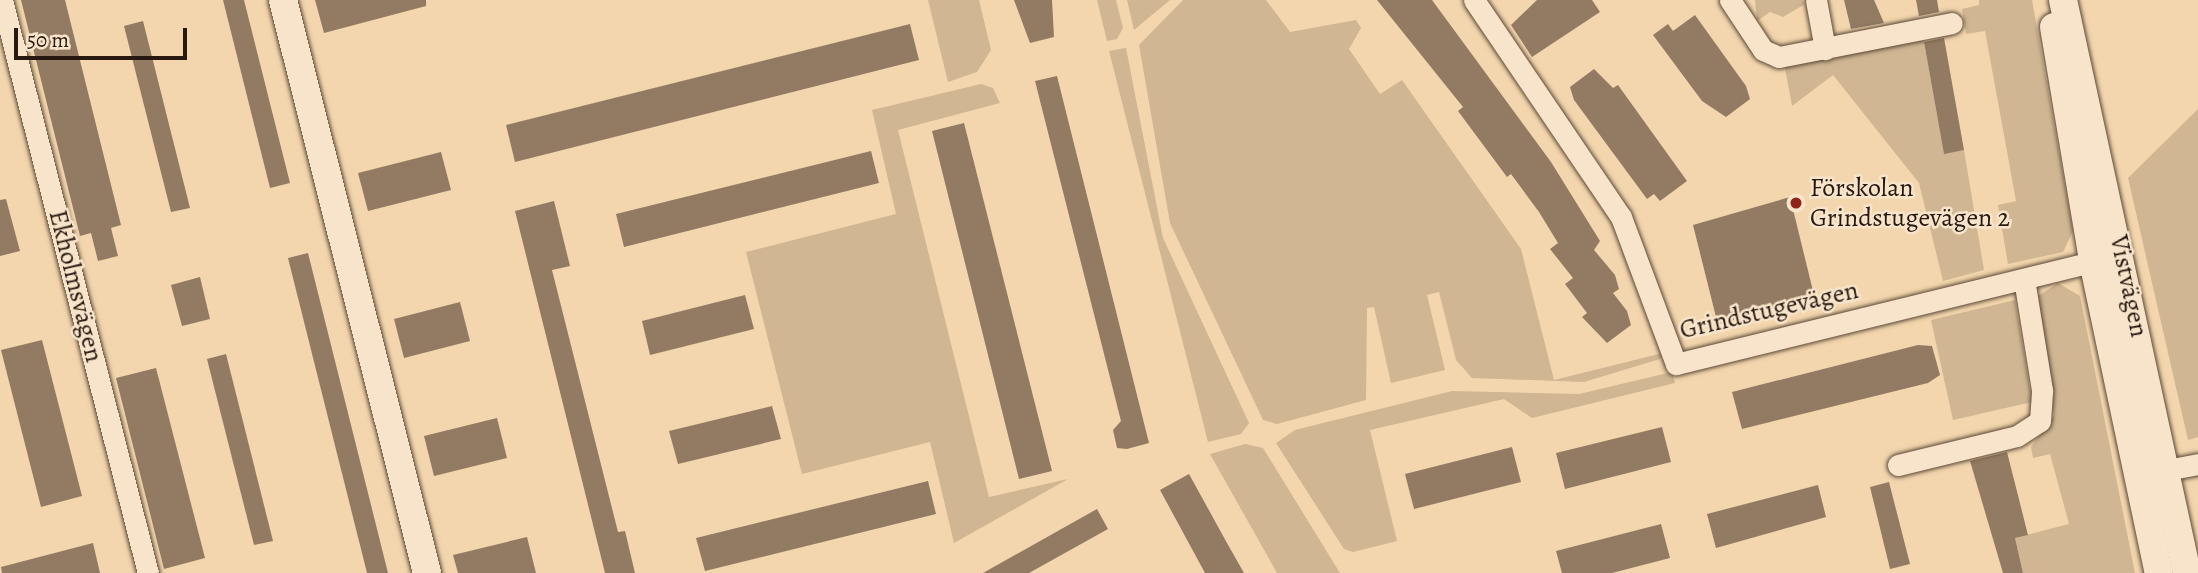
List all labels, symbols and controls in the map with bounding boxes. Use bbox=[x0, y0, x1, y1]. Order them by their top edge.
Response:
scale bar bbox=[18, 14, 191, 58]
text: 50 m bbox=[27, 26, 69, 54]
place label: Förskolan Grindstugevägen 2 bbox=[1810, 172, 2010, 234]
marker: Förskolan Grindstugevägen 2 bbox=[1788, 195, 1804, 211]
street label: Ekholmsvägen bbox=[42, 207, 110, 365]
street label: Vistvägen bbox=[2103, 232, 2155, 340]
street label: Grindstugevägen bbox=[1677, 274, 1861, 346]

